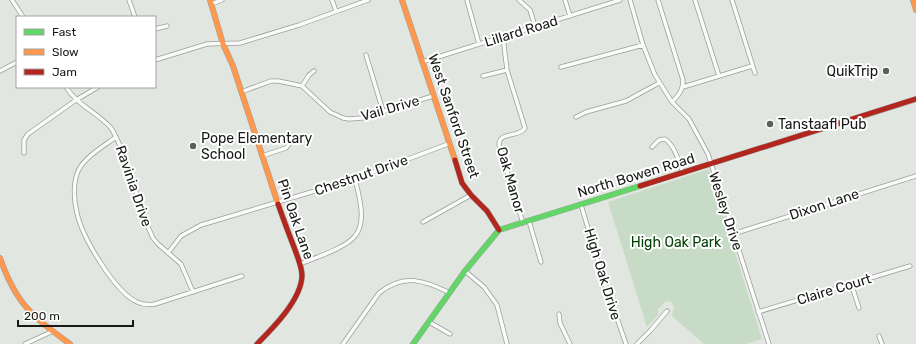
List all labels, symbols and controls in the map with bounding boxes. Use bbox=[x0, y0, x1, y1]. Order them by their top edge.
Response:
street label: Lillard Road bbox=[482, 12, 560, 51]
legend bbox=[16, 16, 156, 88]
text: Fast bbox=[52, 25, 76, 39]
text: Slow bbox=[52, 45, 79, 59]
street label: West Sanford Street bbox=[424, 52, 483, 181]
place label: QuikTrip bbox=[826, 63, 878, 80]
text: Jam bbox=[52, 65, 77, 79]
marker: QuikTrip bbox=[881, 66, 891, 76]
street label: Vail Drive bbox=[359, 92, 421, 125]
place label: Tanstaafl Pub bbox=[778, 116, 867, 133]
marker: Tanstaafl Pub bbox=[765, 119, 775, 129]
place label: Pope Elementary School bbox=[201, 130, 312, 163]
marker: Pope Elementary School bbox=[188, 141, 198, 151]
street label: Ravinia Drive bbox=[112, 143, 155, 229]
street label: Oak Manor bbox=[493, 145, 528, 216]
street label: North Bowen Road bbox=[575, 150, 697, 201]
street label: Chestnut Drive bbox=[312, 151, 410, 199]
street label: Wesley Drive bbox=[705, 170, 746, 253]
street label: Pin Oak Lane bbox=[274, 177, 317, 262]
street label: Dixon Lane bbox=[787, 185, 861, 224]
street label: High Oak Drive bbox=[580, 226, 625, 322]
park label: High Oak Park bbox=[631, 234, 722, 251]
street label: Claire Court bbox=[795, 270, 874, 309]
scale bar bbox=[18, 302, 133, 328]
text: 200 m bbox=[24, 309, 60, 323]

